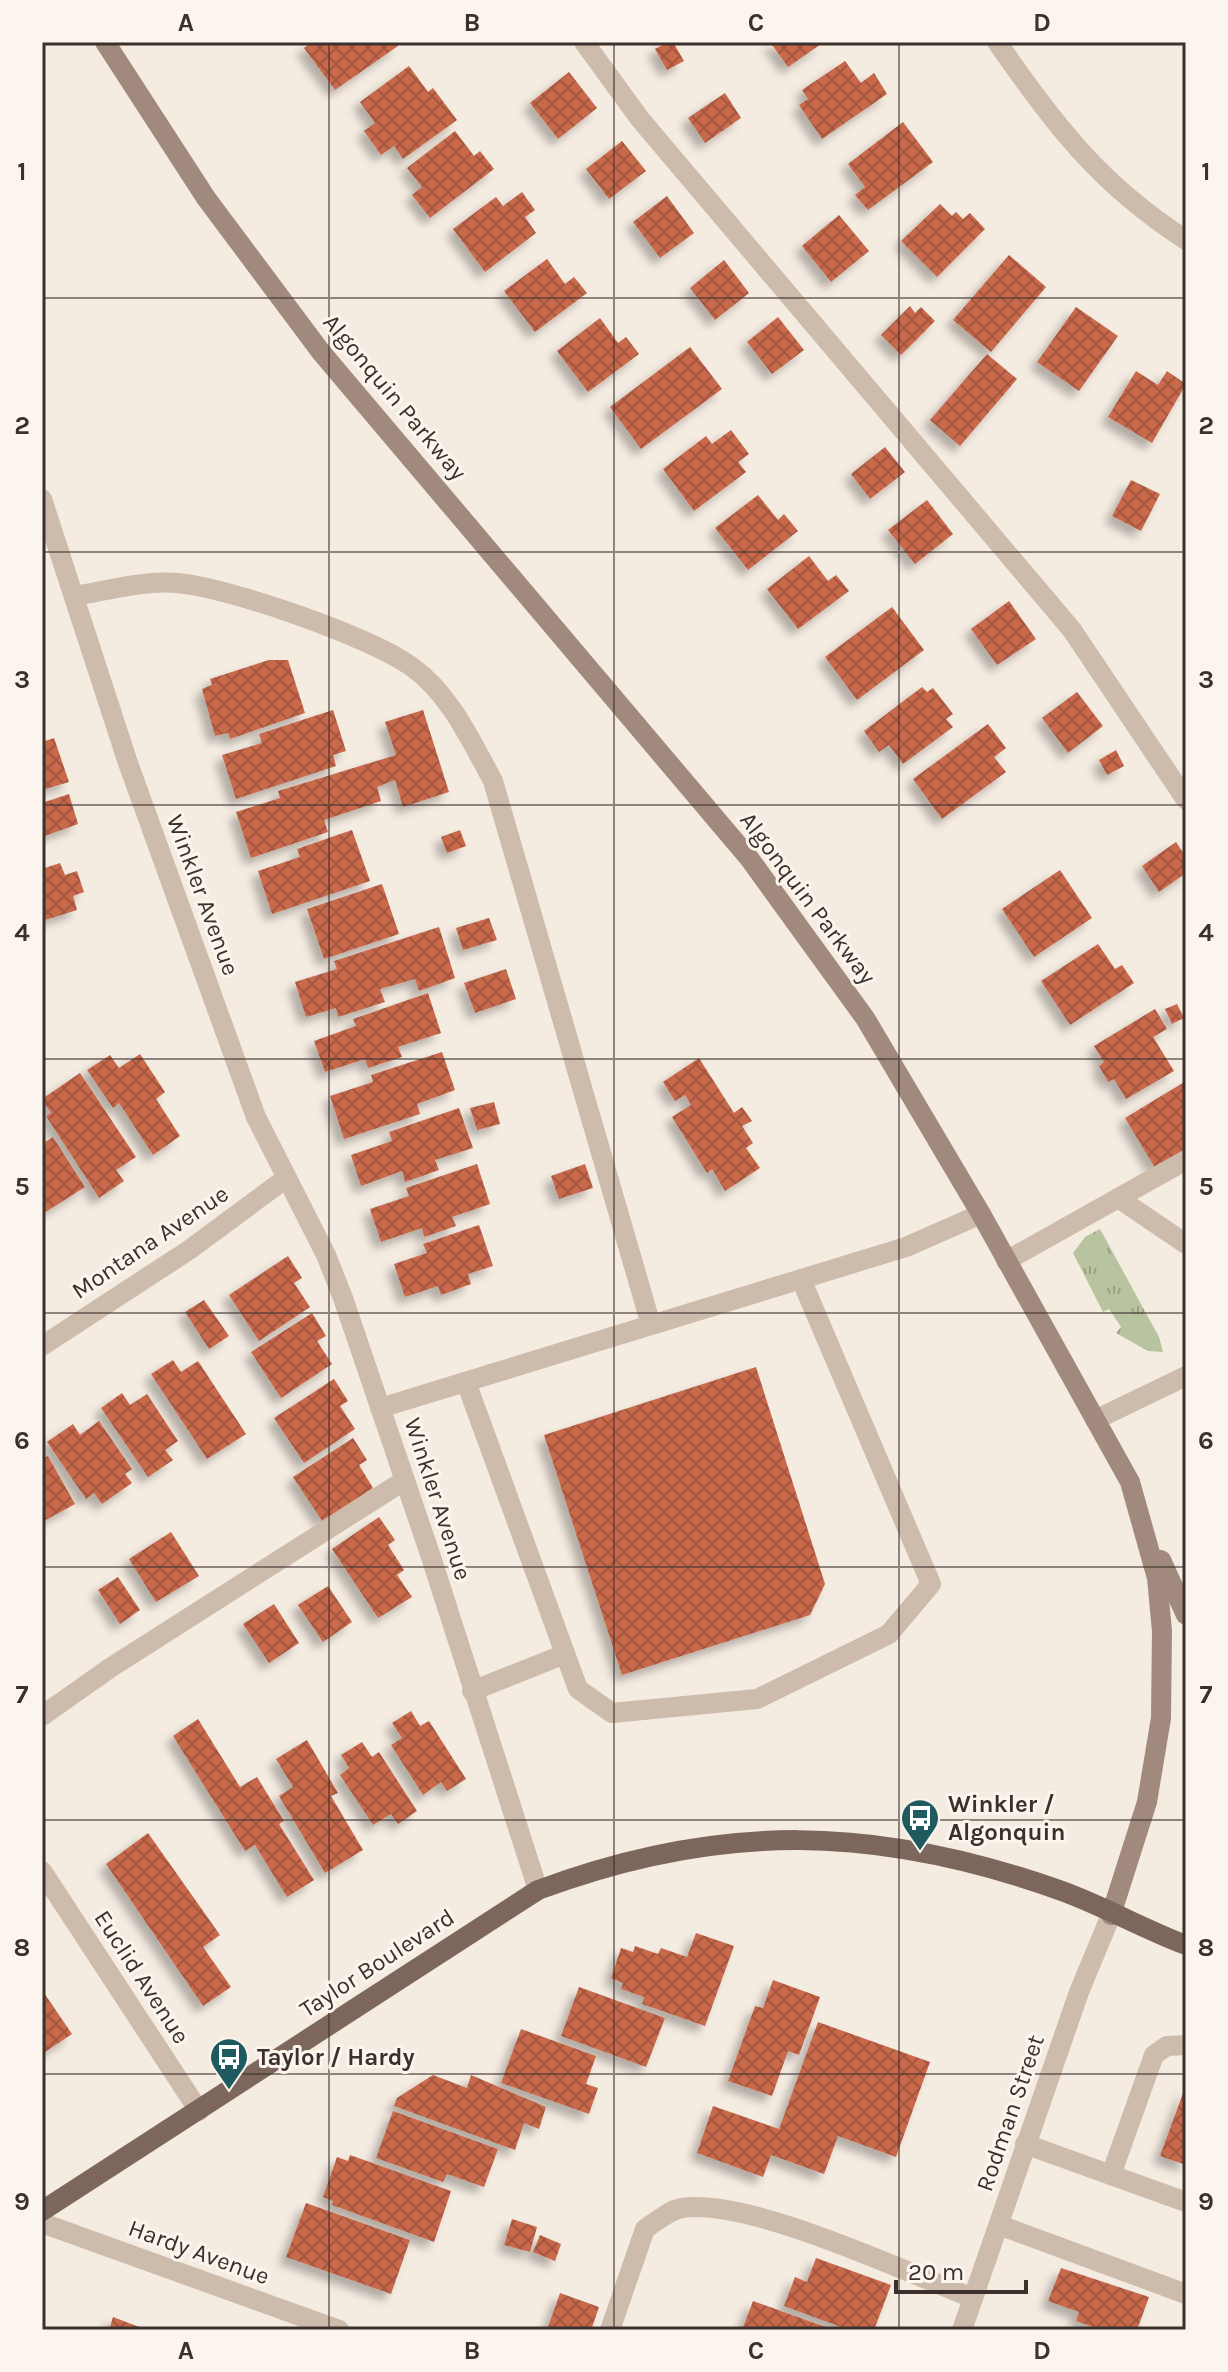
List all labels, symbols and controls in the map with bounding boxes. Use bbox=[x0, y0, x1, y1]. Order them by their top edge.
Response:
text: A bbox=[178, 7, 194, 38]
text: B bbox=[464, 7, 480, 38]
text: C bbox=[748, 7, 764, 38]
text: D bbox=[1033, 7, 1051, 38]
text: 1 bbox=[17, 156, 27, 187]
text: 1 bbox=[1201, 156, 1211, 187]
street label: Algonquin Parkway bbox=[317, 308, 473, 486]
text: 2 bbox=[14, 410, 30, 441]
text: 2 bbox=[1198, 410, 1214, 441]
text: 3 bbox=[14, 664, 30, 695]
text: 3 bbox=[1198, 664, 1214, 695]
street label: Algonquin Parkway bbox=[734, 807, 882, 989]
street label: Winkler Avenue bbox=[161, 811, 245, 979]
text: 4 bbox=[14, 917, 30, 948]
text: 4 bbox=[1198, 917, 1214, 948]
text: 5 bbox=[14, 1171, 30, 1202]
text: 5 bbox=[1198, 1171, 1214, 1202]
street label: Montana Avenue bbox=[67, 1179, 233, 1305]
street label: Winkler Avenue bbox=[399, 1414, 477, 1584]
text: 6 bbox=[14, 1425, 30, 1456]
text: 6 bbox=[1198, 1425, 1214, 1456]
text: 7 bbox=[16, 1679, 29, 1710]
text: 7 bbox=[1200, 1679, 1213, 1710]
place label: Winkler / Algonquin bbox=[948, 1790, 1065, 1846]
bus stop icon: Winkler / Algonquin bbox=[899, 1797, 941, 1852]
street label: Taylor Boulevard bbox=[295, 1903, 459, 2023]
street label: Euclid Avenue bbox=[89, 1905, 195, 2049]
text: 8 bbox=[14, 1932, 30, 1963]
text: 8 bbox=[1198, 1932, 1214, 1963]
street label: Rodman Street bbox=[970, 2031, 1050, 2195]
bus stop icon: Taylor / Hardy bbox=[208, 2036, 250, 2091]
place label: Taylor / Hardy bbox=[257, 2043, 415, 2071]
text: 9 bbox=[14, 2186, 30, 2217]
text: 9 bbox=[1198, 2186, 1214, 2217]
street label: Hardy Avenue bbox=[125, 2214, 273, 2290]
scale bar bbox=[896, 2244, 1026, 2294]
text: 20 m bbox=[908, 2258, 964, 2286]
text: A bbox=[178, 2335, 194, 2366]
text: B bbox=[464, 2335, 480, 2366]
text: C bbox=[748, 2335, 764, 2366]
text: D bbox=[1033, 2335, 1051, 2366]

